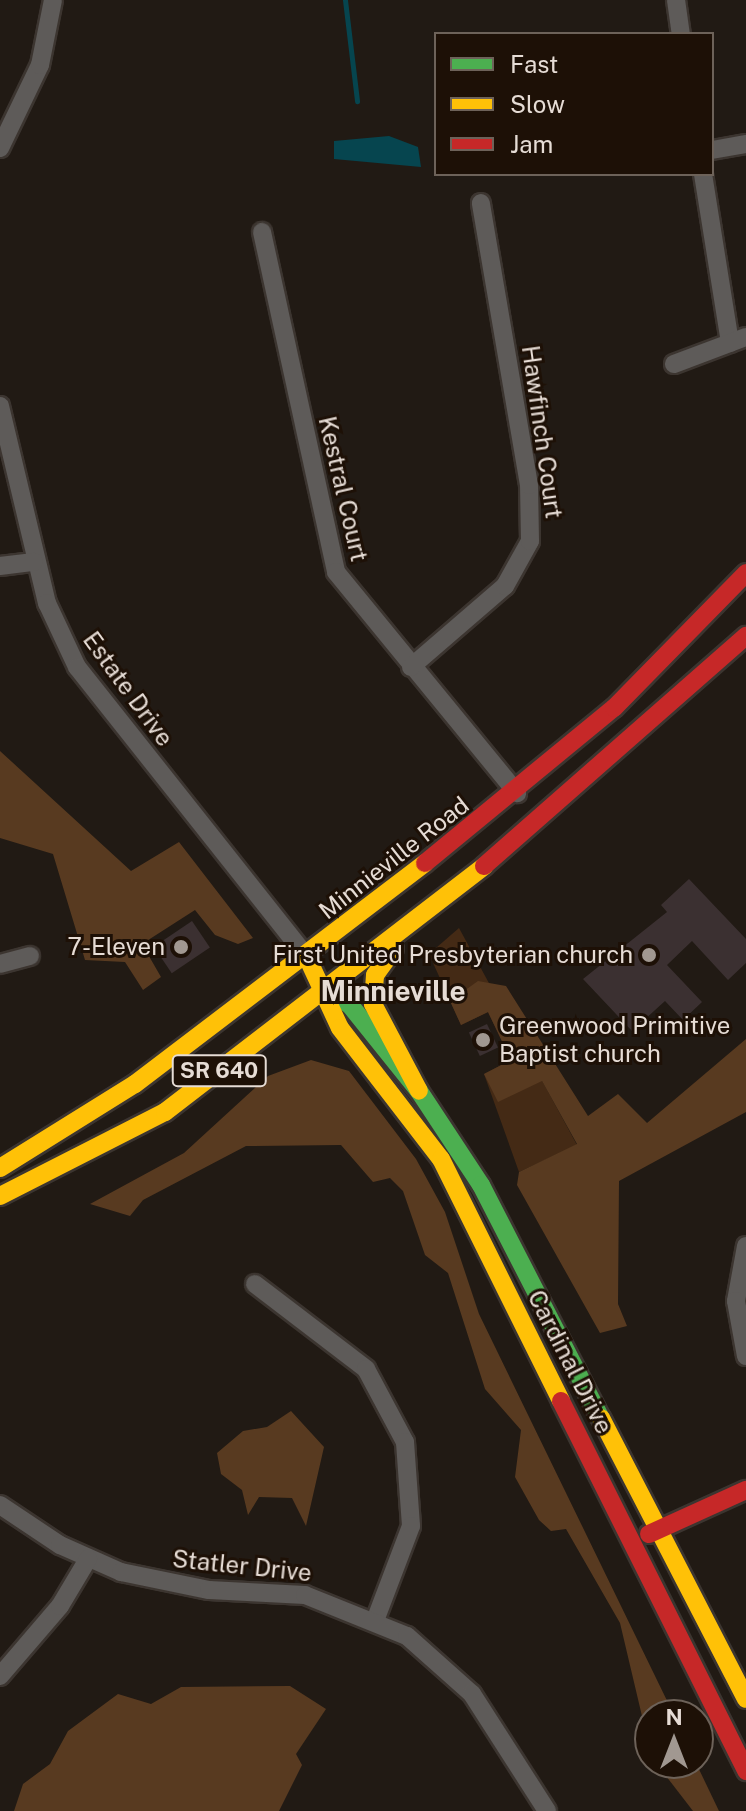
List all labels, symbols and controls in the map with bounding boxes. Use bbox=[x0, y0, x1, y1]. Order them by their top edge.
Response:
legend bbox=[434, 32, 714, 176]
text: Fast bbox=[510, 50, 558, 78]
text: Slow bbox=[510, 90, 565, 118]
text: Jam bbox=[510, 130, 553, 158]
street label: Hawfinch Court bbox=[516, 344, 568, 520]
street label: Kestral Court bbox=[312, 414, 374, 564]
street label: Estate Drive bbox=[77, 626, 179, 752]
street label: Minnieville Road bbox=[313, 791, 475, 925]
place label: 7-Eleven bbox=[68, 933, 165, 961]
marker: 7-Eleven bbox=[172, 938, 190, 956]
place label: First United Presbyterian church bbox=[272, 941, 633, 969]
marker: First United Presbyterian church bbox=[640, 946, 658, 964]
district label: Minnieville bbox=[320, 974, 466, 1008]
place label: Greenwood Primitive Baptist church bbox=[499, 1012, 730, 1068]
marker: Greenwood Primitive Baptist church bbox=[474, 1031, 492, 1049]
road number: SR 640 bbox=[171, 1053, 267, 1089]
street label: Cardinal Drive bbox=[522, 1286, 618, 1438]
street label: Statler Drive bbox=[171, 1544, 313, 1588]
north arrow bbox=[634, 1699, 714, 1779]
text: N bbox=[665, 1704, 683, 1730]

